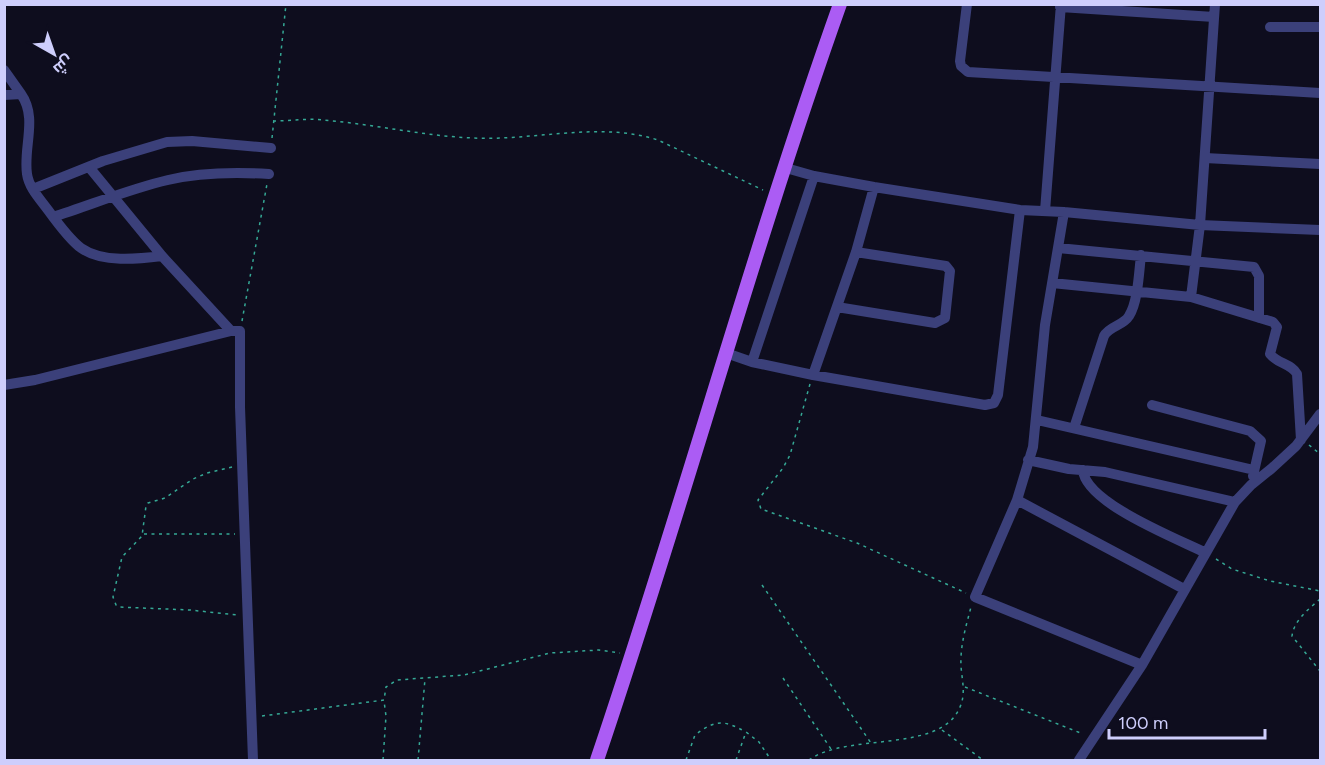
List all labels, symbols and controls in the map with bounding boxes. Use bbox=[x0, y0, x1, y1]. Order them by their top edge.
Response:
north arrow bbox=[24, 24, 84, 84]
text: ش bbox=[49, 51, 77, 79]
scale bar bbox=[1109, 702, 1265, 740]
text: 100 m bbox=[1118, 712, 1168, 734]

